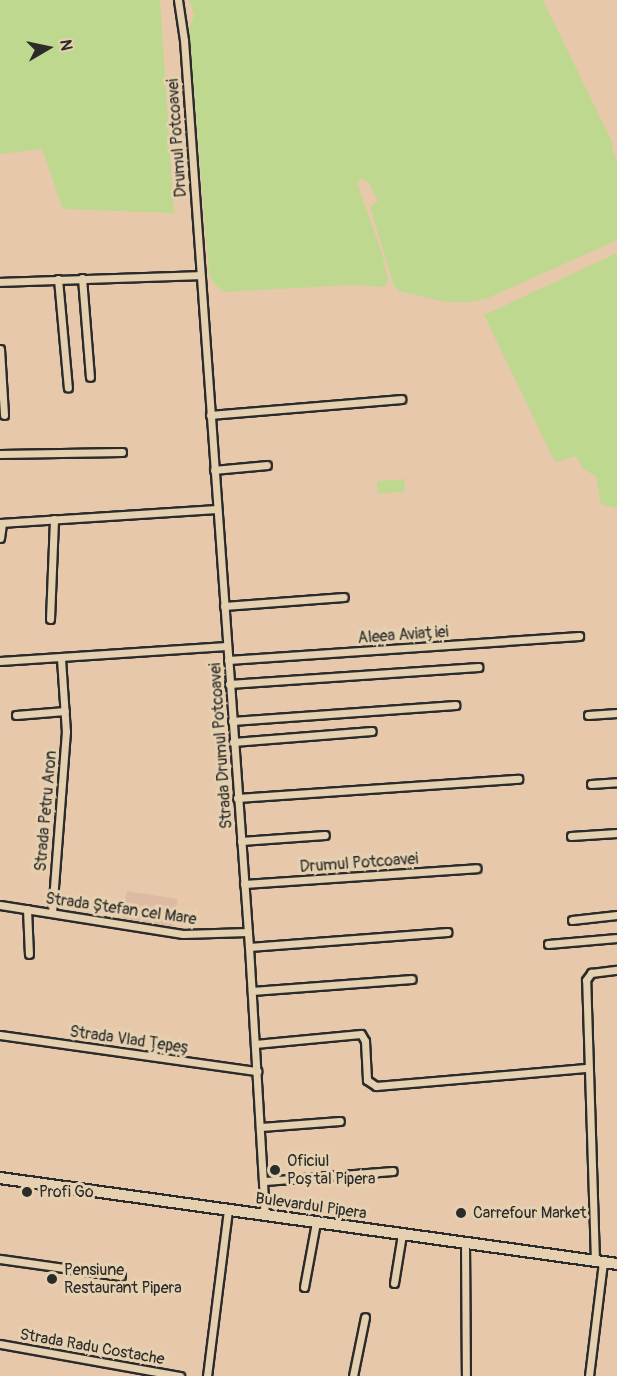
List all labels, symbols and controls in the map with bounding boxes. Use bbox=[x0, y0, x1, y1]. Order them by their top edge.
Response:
north arrow bbox=[18, 18, 78, 78]
text: N bbox=[55, 38, 77, 52]
street label: Drumul Potcoavei bbox=[163, 78, 191, 198]
street label: Aleea Aviației bbox=[357, 622, 449, 648]
street label: Strada Drumul Potcoavei bbox=[206, 662, 236, 830]
street label: Strada Petru Aron bbox=[31, 750, 61, 872]
street label: Drumul Potcoavei bbox=[299, 849, 419, 877]
street label: Strada Ștefan cel Mare bbox=[44, 889, 198, 929]
street label: Strada Vlad Țepeș bbox=[68, 1022, 192, 1058]
place label: Oficiul Poștal Pipera bbox=[287, 1151, 375, 1189]
marker: Oficiul Poștal Pipera bbox=[268, 1163, 282, 1177]
place label: Profi Go bbox=[39, 1182, 94, 1202]
marker: Profi Go bbox=[20, 1185, 34, 1199]
street label: Bulevardul Pipera bbox=[254, 1189, 368, 1223]
place label: Carrefour Market bbox=[473, 1203, 586, 1223]
marker: Carrefour Market bbox=[454, 1206, 468, 1220]
place label: Pensiune Restaurant Pipera bbox=[64, 1260, 182, 1298]
marker: Pensiune Restaurant Pipera bbox=[45, 1272, 59, 1286]
street label: Strada Radu Costache bbox=[18, 1325, 166, 1369]

